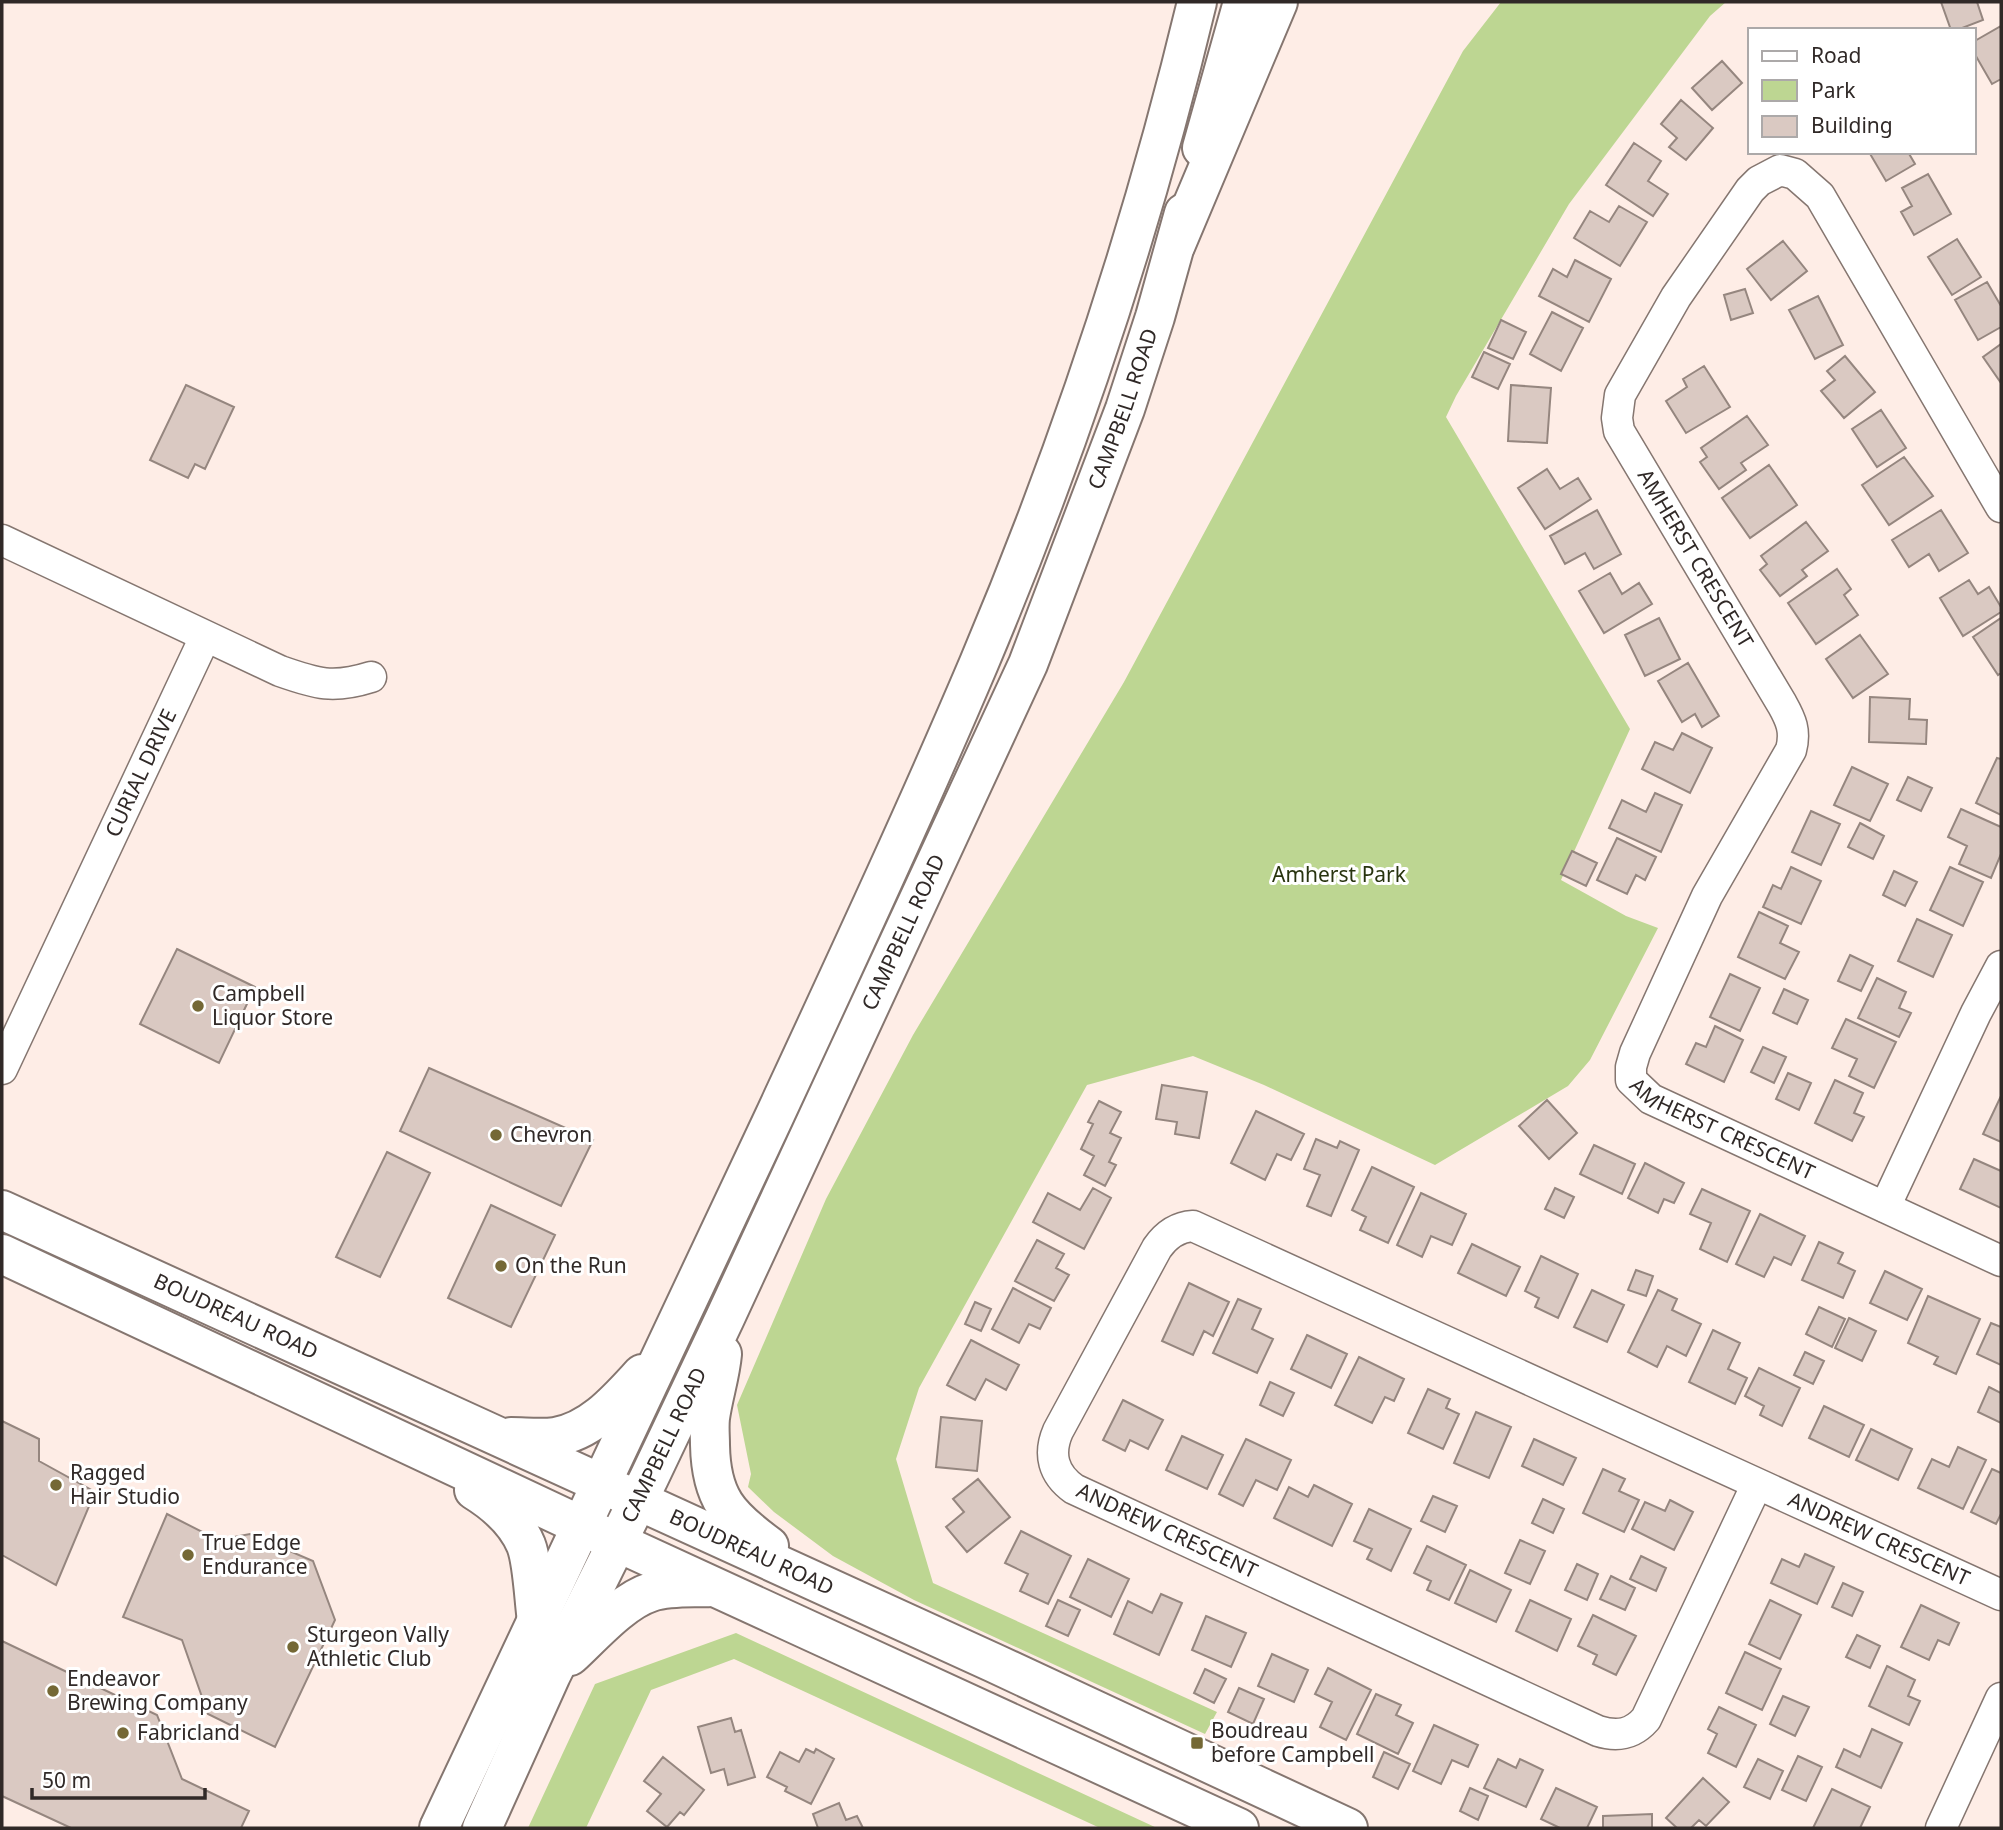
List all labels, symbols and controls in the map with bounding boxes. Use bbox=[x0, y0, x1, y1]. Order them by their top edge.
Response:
legend bbox=[1748, 28, 1975, 154]
text: Road bbox=[1811, 41, 1861, 69]
text: Park bbox=[1811, 76, 1856, 104]
text: Building bbox=[1811, 111, 1893, 139]
street label: CAMPBELL ROAD bbox=[1081, 325, 1163, 493]
street label: AMHERST CRESCENT bbox=[1632, 463, 1760, 653]
street label: CURIAL DRIVE bbox=[98, 704, 182, 841]
street label: CAMPBELL ROAD bbox=[854, 849, 951, 1015]
park label: Amherst Park bbox=[1272, 860, 1407, 888]
place label: Campbell Liquor Store bbox=[212, 979, 333, 1031]
marker: Campbell Liquor Store bbox=[190, 998, 206, 1014]
street label: AMHERST CRESCENT bbox=[1624, 1071, 1820, 1186]
place label: Chevron bbox=[510, 1120, 592, 1148]
marker: Chevron bbox=[488, 1127, 504, 1143]
place label: On the Run bbox=[515, 1251, 627, 1279]
marker: On the Run bbox=[493, 1258, 509, 1274]
street label: BOUDREAU ROAD bbox=[150, 1266, 323, 1365]
street label: CAMPBELL ROAD bbox=[614, 1363, 713, 1527]
place label: Ragged Hair Studio bbox=[70, 1458, 180, 1510]
street label: ANDREW CRESCENT bbox=[1072, 1476, 1263, 1584]
marker: Ragged Hair Studio bbox=[48, 1477, 64, 1493]
street label: ANDREW CRESCENT bbox=[1784, 1485, 1975, 1592]
street label: BOUDREAU ROAD bbox=[665, 1502, 839, 1601]
place label: True Edge Endurance bbox=[202, 1528, 307, 1580]
marker: True Edge Endurance bbox=[180, 1547, 196, 1563]
place label: Sturgeon Vally Athletic Club bbox=[307, 1620, 449, 1672]
marker: Sturgeon Vally Athletic Club bbox=[285, 1639, 301, 1655]
place label: Endeavor Brewing Company bbox=[67, 1664, 248, 1716]
marker: Endeavor Brewing Company bbox=[45, 1683, 61, 1699]
place label: Boudreau before Campbell bbox=[1211, 1716, 1374, 1768]
place label: Fabricland bbox=[137, 1718, 240, 1746]
marker: Fabricland bbox=[115, 1725, 131, 1741]
marker: Boudreau before Campbell bbox=[1189, 1735, 1205, 1751]
scale bar bbox=[32, 1756, 205, 1800]
text: 50 m bbox=[42, 1766, 91, 1794]

